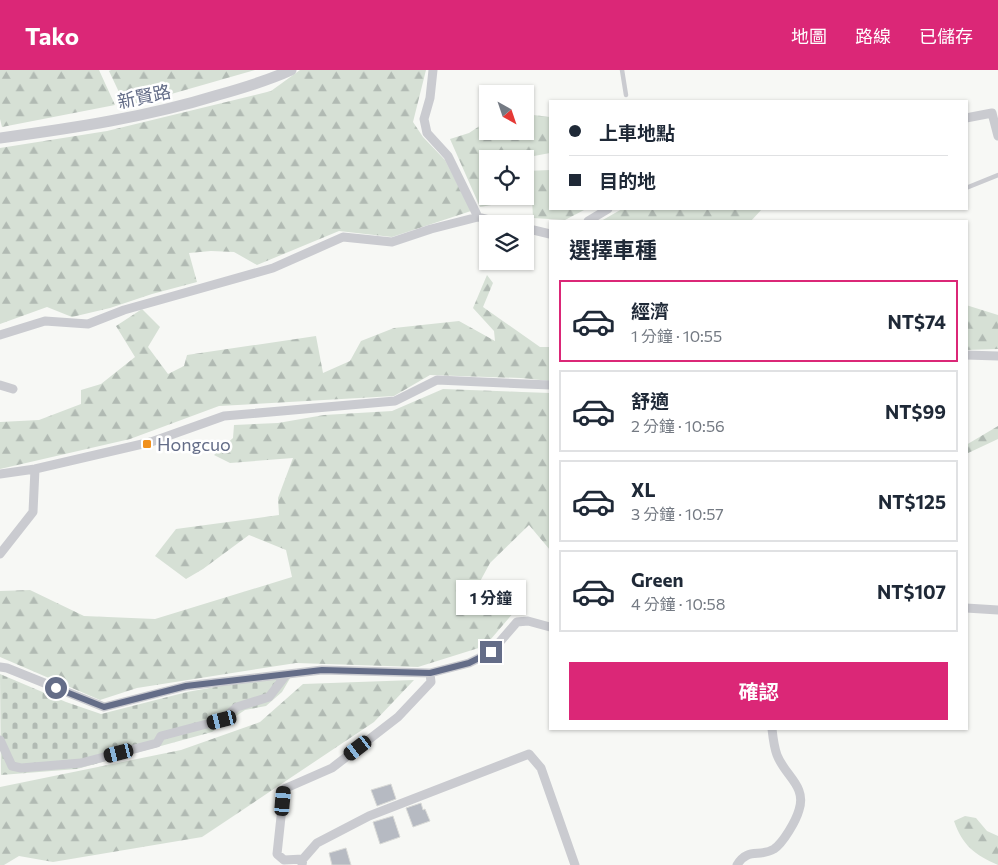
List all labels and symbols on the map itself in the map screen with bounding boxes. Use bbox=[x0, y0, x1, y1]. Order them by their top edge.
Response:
street label: 新賢路 bbox=[115, 80, 173, 112]
north arrow bbox=[479, 85, 534, 140]
place label: Hongcuo bbox=[157, 433, 231, 455]
marker: Hongcuo bbox=[141, 438, 153, 450]
callout: 1 分鐘 bbox=[456, 580, 526, 614]
route end bbox=[480, 641, 502, 663]
route start bbox=[45, 677, 67, 699]
car bbox=[205, 709, 238, 731]
car bbox=[341, 733, 374, 763]
car bbox=[102, 742, 135, 764]
car bbox=[274, 785, 291, 817]

